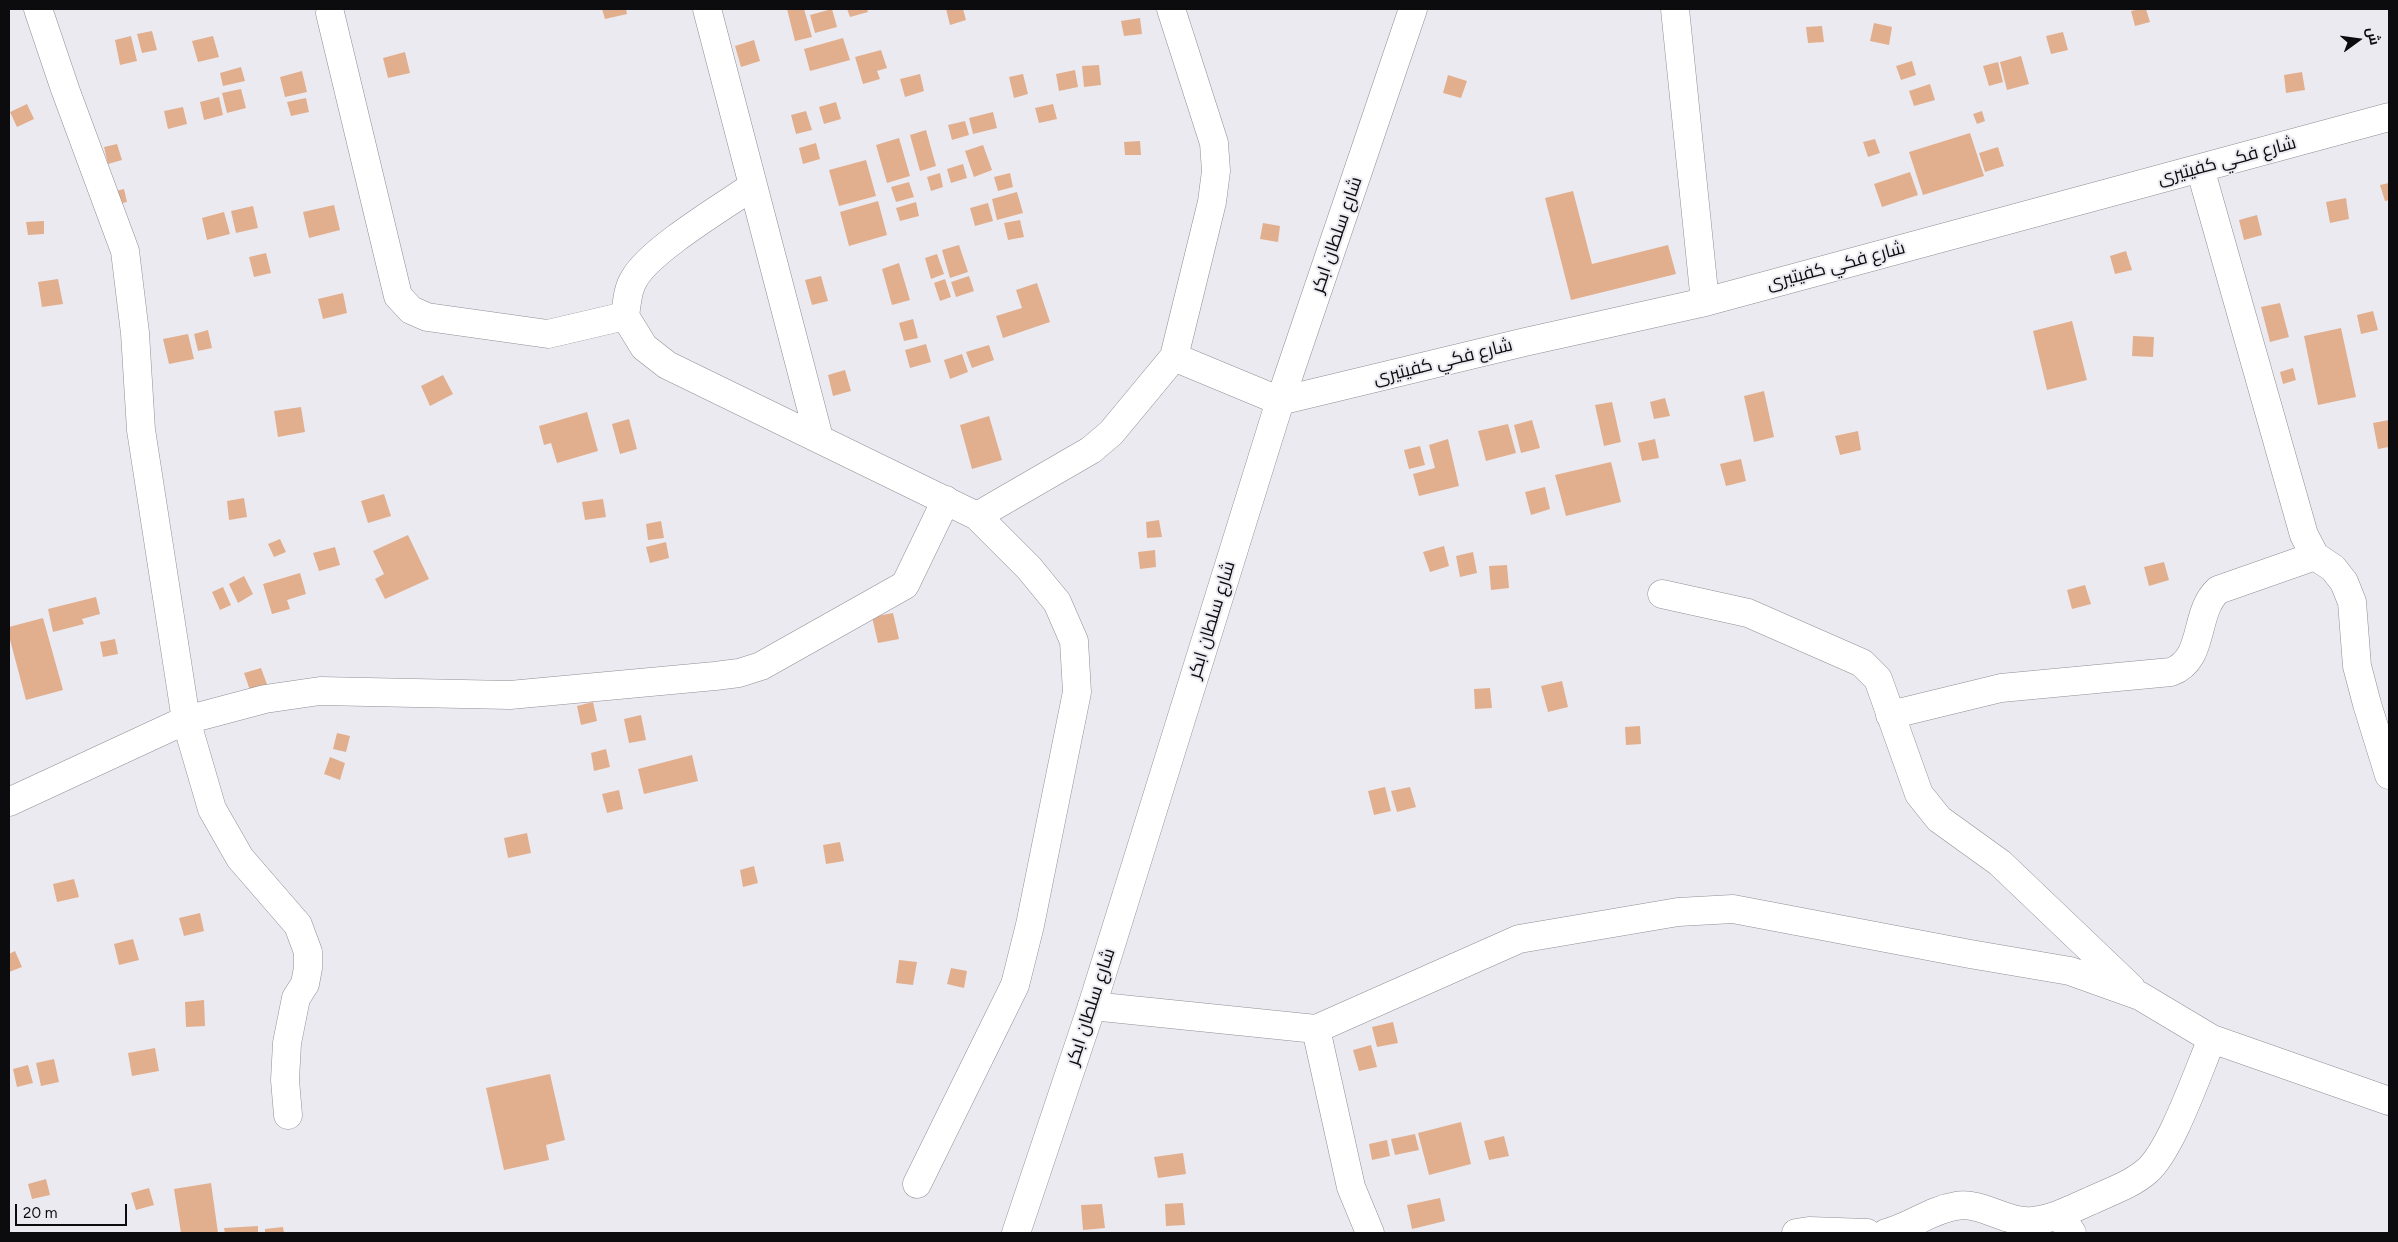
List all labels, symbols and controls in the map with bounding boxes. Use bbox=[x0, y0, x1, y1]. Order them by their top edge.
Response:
north arrow bbox=[2333, 15, 2383, 65]
text: ش bbox=[2363, 25, 2383, 47]
street label: شارع فكي كفيتيرى bbox=[2155, 132, 2299, 190]
street label: شارع سلطان ابكر bbox=[1307, 174, 1367, 296]
street label: شارع فكي كفيتيرى bbox=[1764, 237, 1908, 295]
street label: شارع فكي كفيتيرى bbox=[1371, 334, 1515, 390]
street label: شارع سلطان ابكر bbox=[1184, 559, 1240, 681]
street label: شارع سلطان ابكر bbox=[1062, 946, 1120, 1068]
scale bar bbox=[18, 1194, 130, 1226]
text: 20 m bbox=[23, 1204, 57, 1222]

